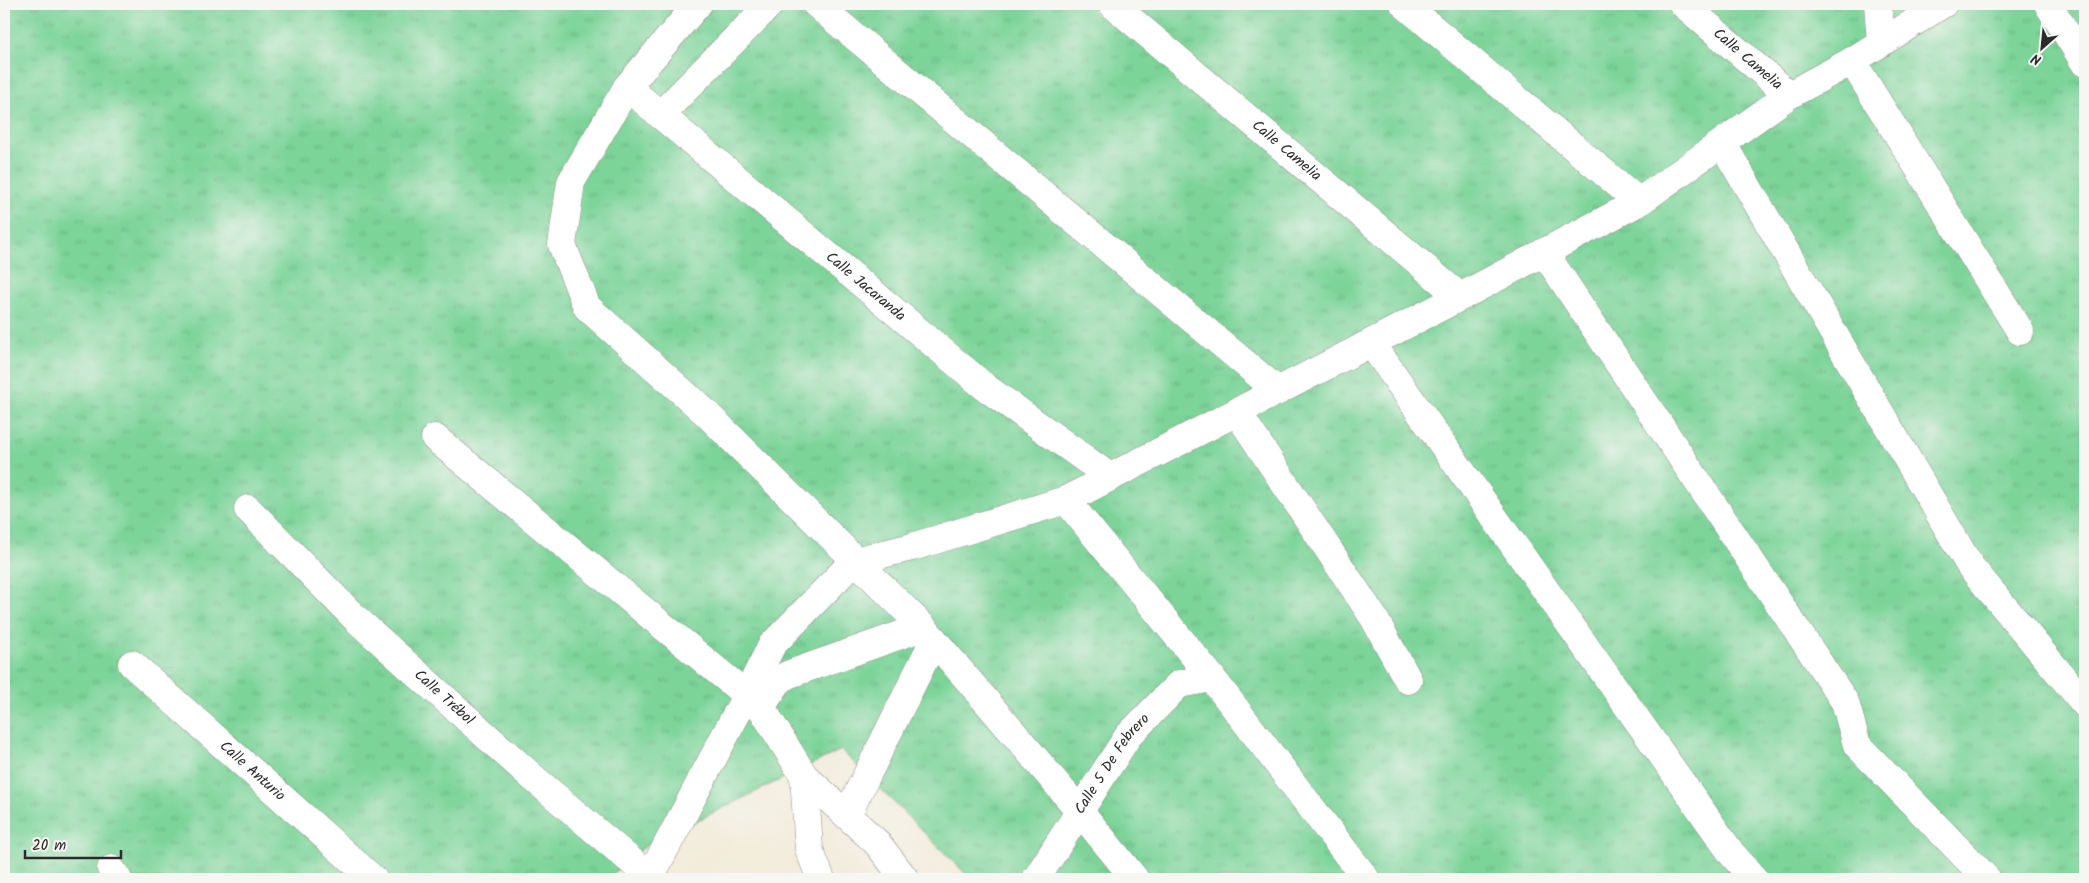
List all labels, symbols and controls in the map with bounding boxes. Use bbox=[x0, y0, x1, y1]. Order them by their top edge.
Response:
street label: Calle Camelia bbox=[1707, 22, 1788, 96]
north arrow bbox=[2016, 22, 2066, 72]
text: N bbox=[2027, 47, 2045, 71]
street label: Calle Camelia bbox=[1246, 114, 1327, 187]
street label: Calle Jacaranda bbox=[820, 246, 911, 328]
street label: Calle Trébol bbox=[408, 664, 480, 732]
street label: Calle 5 De Febrero bbox=[1068, 708, 1156, 819]
street label: Calle Anturio bbox=[214, 735, 291, 807]
scale bar bbox=[25, 828, 121, 860]
text: 20 m bbox=[32, 834, 66, 858]

